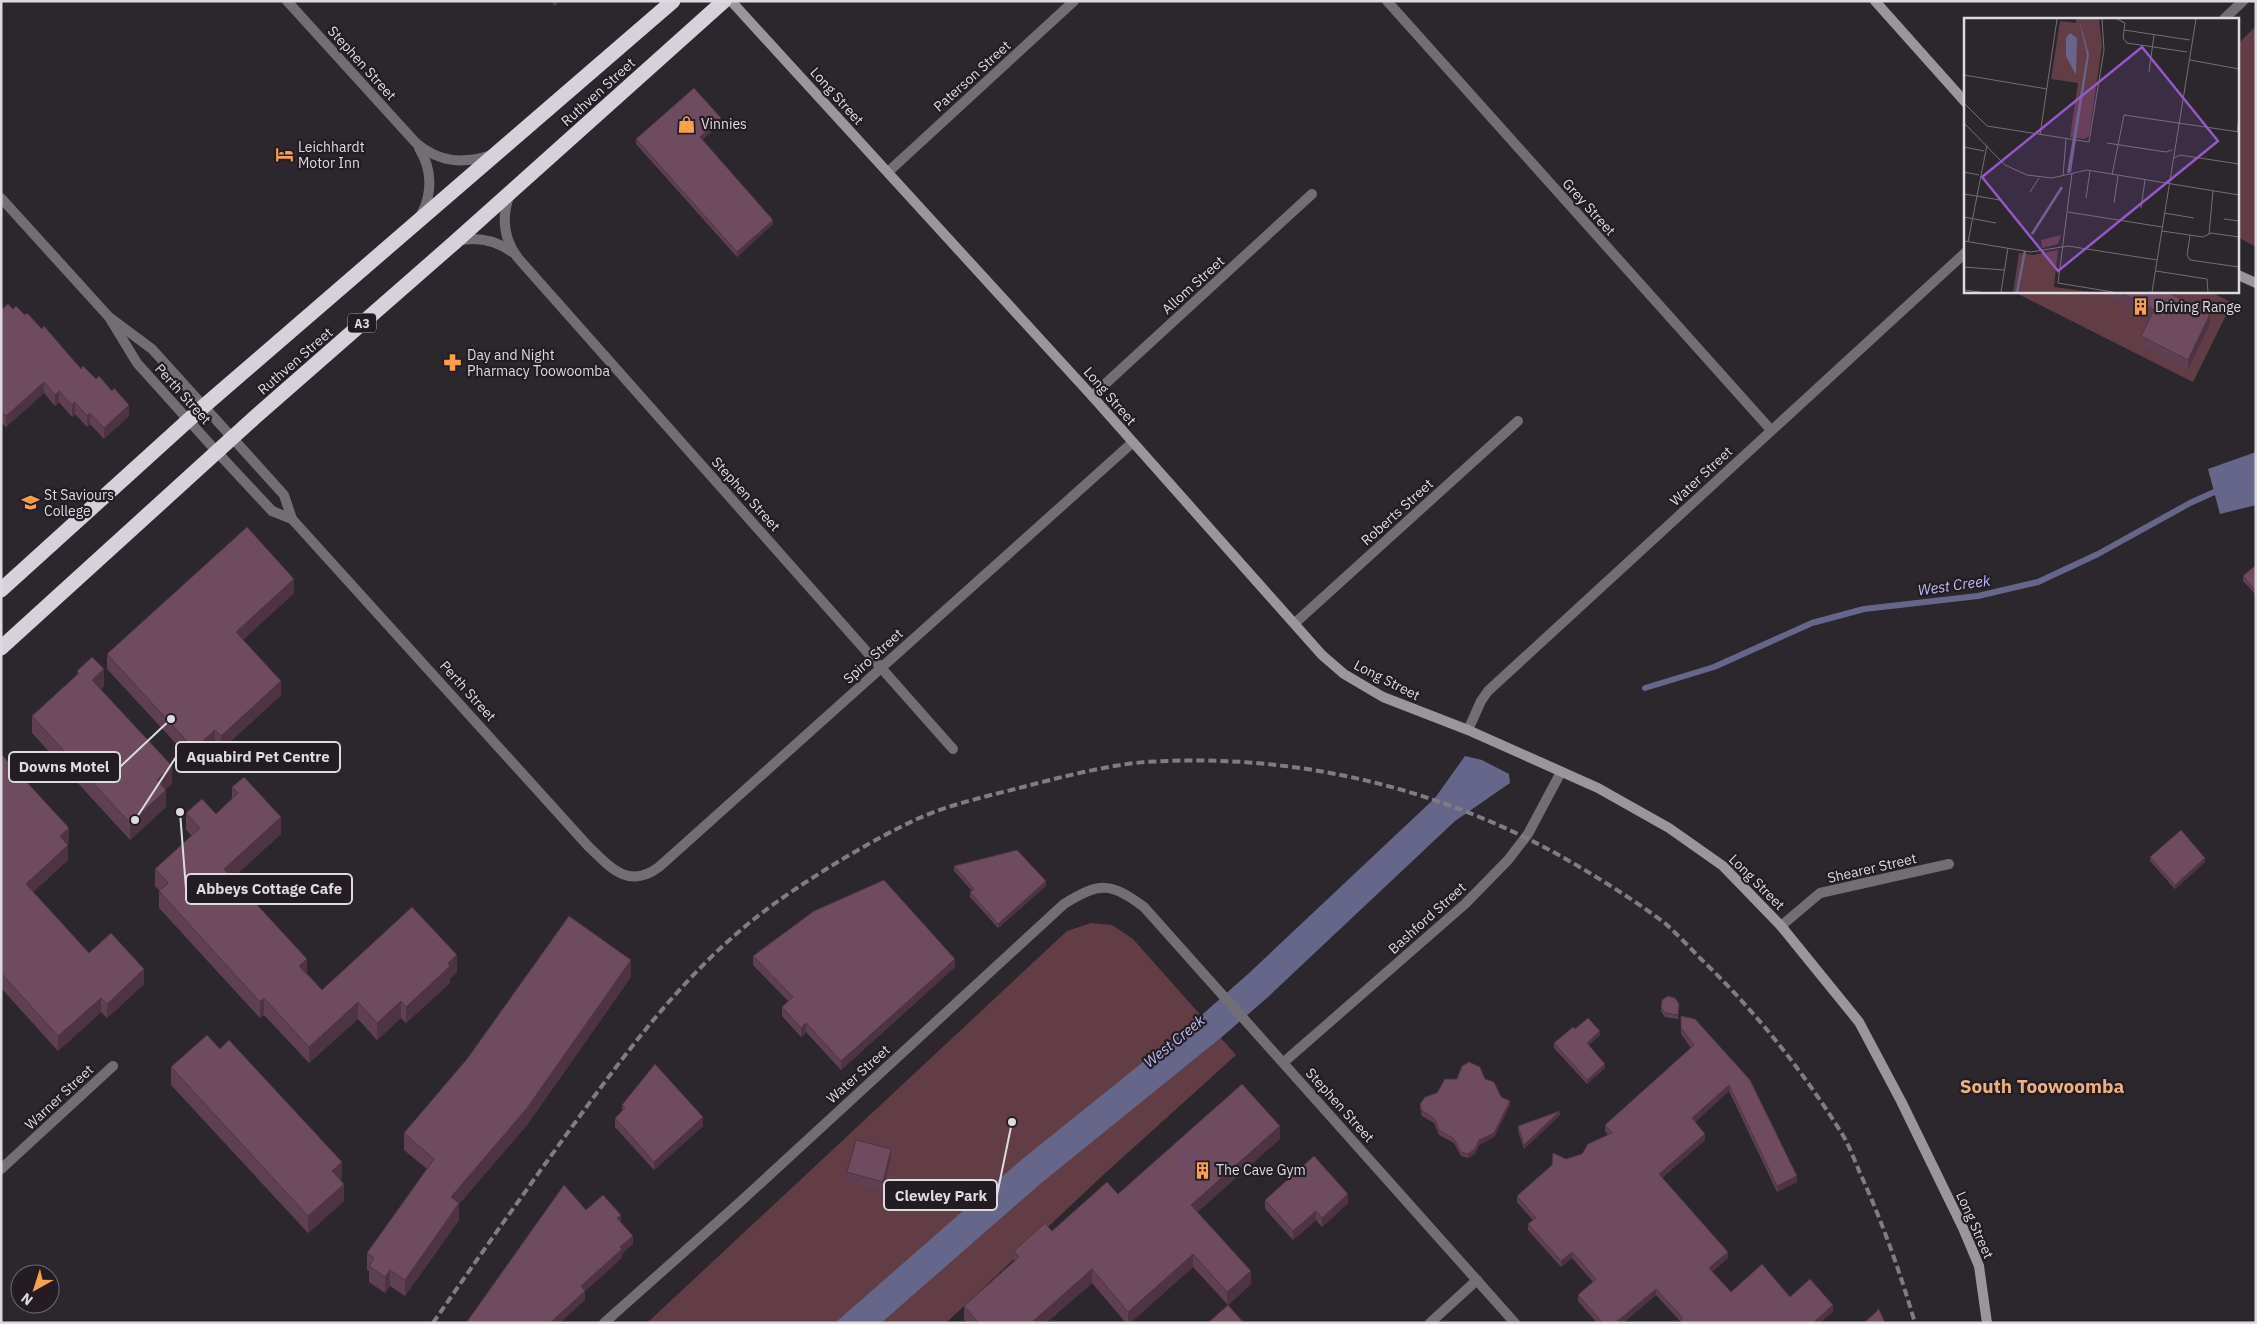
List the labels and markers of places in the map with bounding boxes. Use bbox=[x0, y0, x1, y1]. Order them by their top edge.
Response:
shop icon: Vinnies bbox=[677, 114, 697, 134]
place label: Vinnies bbox=[701, 115, 747, 133]
place label: Leichhardt Motor Inn bbox=[298, 138, 365, 172]
hotel icon: Leichhardt Motor Inn bbox=[274, 145, 294, 165]
building icon: Driving Range bbox=[2131, 297, 2151, 317]
place label: Driving Range bbox=[2155, 298, 2242, 316]
place label: Day and Night Pharmacy Toowoomba bbox=[467, 346, 610, 380]
pharmacy icon: Day and Night Pharmacy Toowoomba bbox=[443, 353, 463, 373]
place label: St Saviours College bbox=[44, 486, 114, 520]
school or university icon: St Saviours College bbox=[20, 493, 40, 513]
callout: Aquabird Pet Centre bbox=[176, 742, 340, 772]
callout: Downs Motel bbox=[9, 752, 120, 782]
callout: Abbeys Cottage Cafe bbox=[186, 874, 352, 904]
building icon: The Cave Gym bbox=[1192, 1160, 1212, 1180]
place label: The Cave Gym bbox=[1216, 1161, 1306, 1179]
callout: Clewley Park bbox=[884, 1180, 997, 1210]

